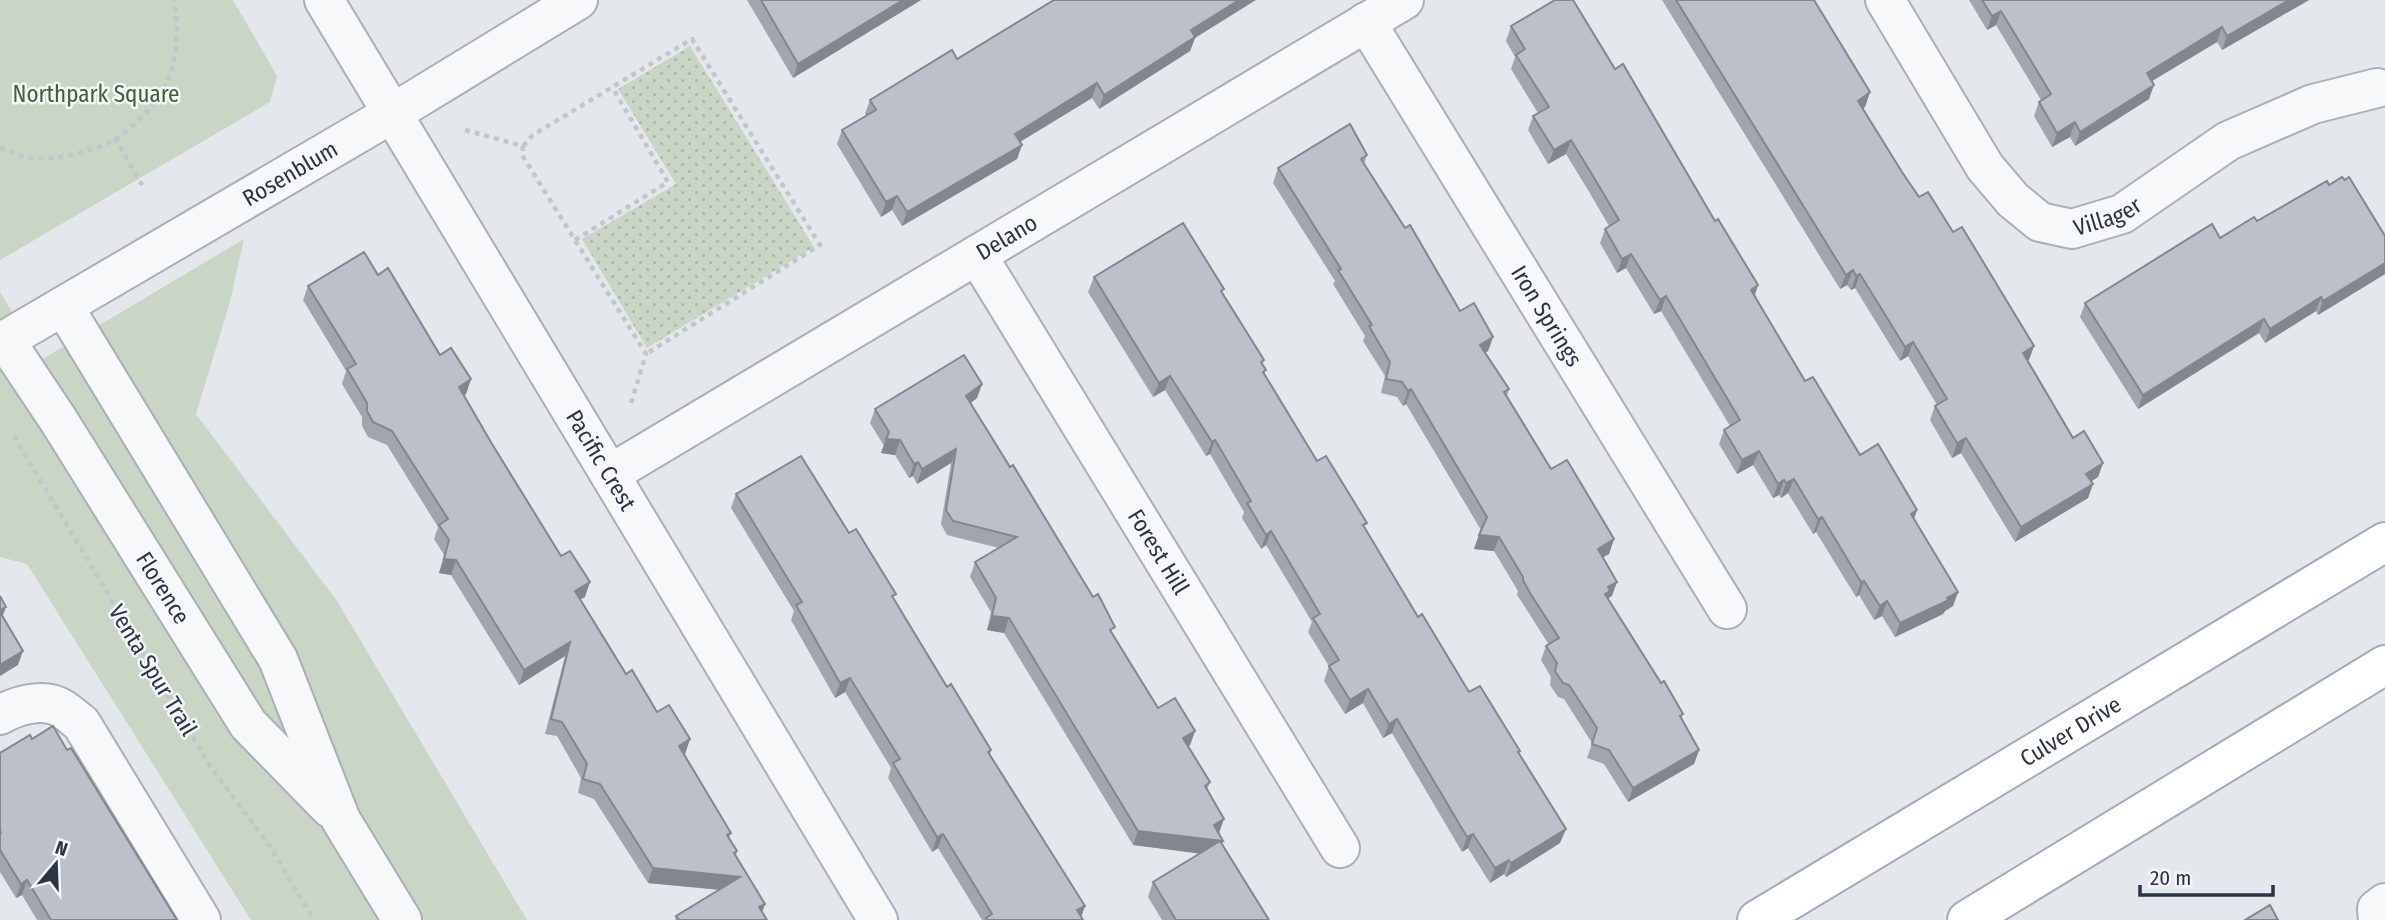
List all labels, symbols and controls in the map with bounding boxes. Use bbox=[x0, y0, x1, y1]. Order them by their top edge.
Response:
park label: Northpark Square bbox=[13, 80, 179, 108]
street label: Rosenblum bbox=[237, 135, 343, 212]
street label: Villager bbox=[2070, 191, 2147, 242]
street label: Delano bbox=[971, 208, 1042, 266]
street label: Iron Springs bbox=[1505, 260, 1588, 372]
street label: Pacific Crest bbox=[560, 405, 642, 516]
street label: Forest Hill bbox=[1122, 504, 1195, 600]
street label: Florence bbox=[130, 547, 196, 629]
street label: Venta Spur Trail bbox=[103, 599, 203, 741]
street label: Culver Drive bbox=[2015, 690, 2126, 772]
north arrow bbox=[21, 829, 91, 899]
text: N bbox=[52, 836, 71, 861]
scale bar bbox=[2140, 853, 2273, 897]
text: 20 m bbox=[2150, 865, 2191, 891]

